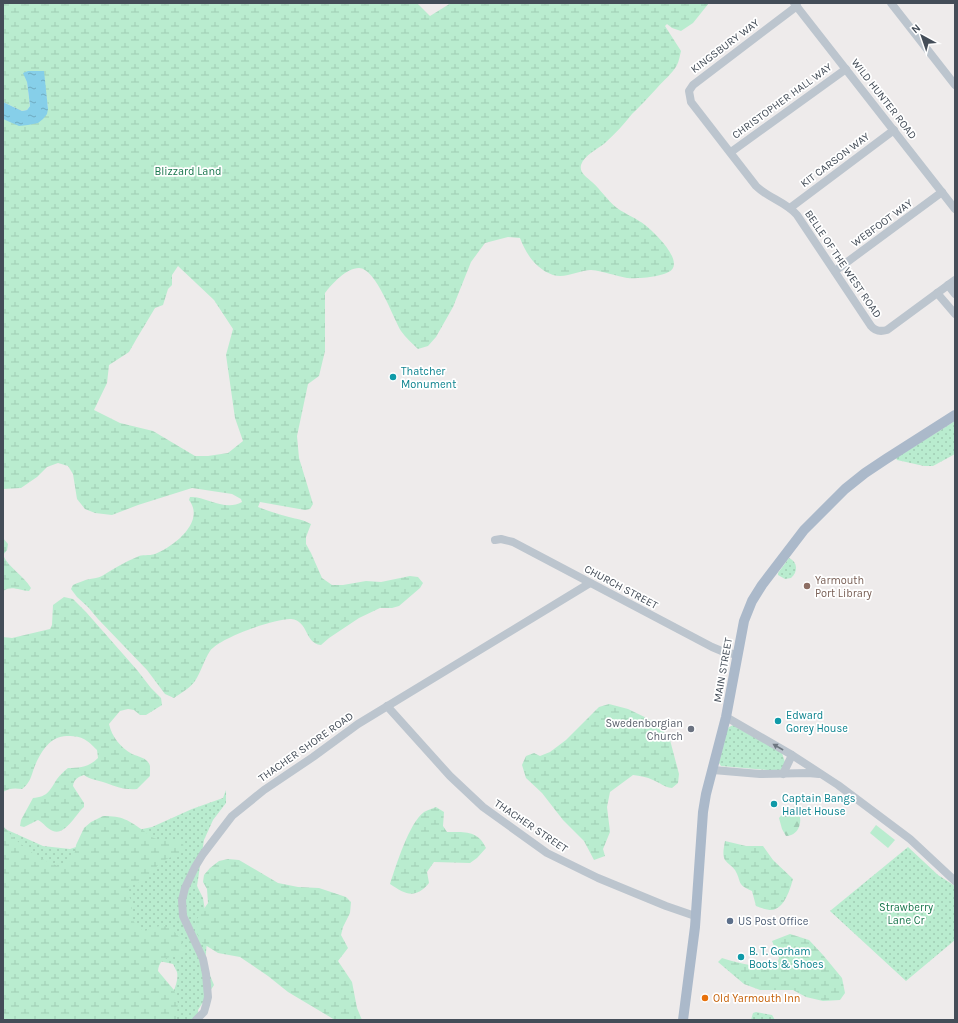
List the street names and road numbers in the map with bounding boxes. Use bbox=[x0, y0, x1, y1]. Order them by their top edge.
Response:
street label: KINGSBURY WAY bbox=[688, 16, 762, 76]
street label: WILD HUNTER ROAD bbox=[849, 56, 919, 142]
street label: CHRISTOPHER HALL WAY bbox=[730, 60, 834, 142]
street label: KIT CARSON WAY bbox=[798, 130, 872, 190]
street label: WEBFOOT WAY bbox=[849, 196, 915, 250]
street label: BELLE OF THE WEST ROAD bbox=[802, 208, 884, 320]
street label: CHURCH STREET bbox=[582, 562, 660, 612]
street label: MAIN STREET bbox=[711, 636, 735, 703]
street label: THACHER SHORE ROAD bbox=[256, 709, 356, 785]
street label: THACHER STREET bbox=[492, 797, 571, 856]

